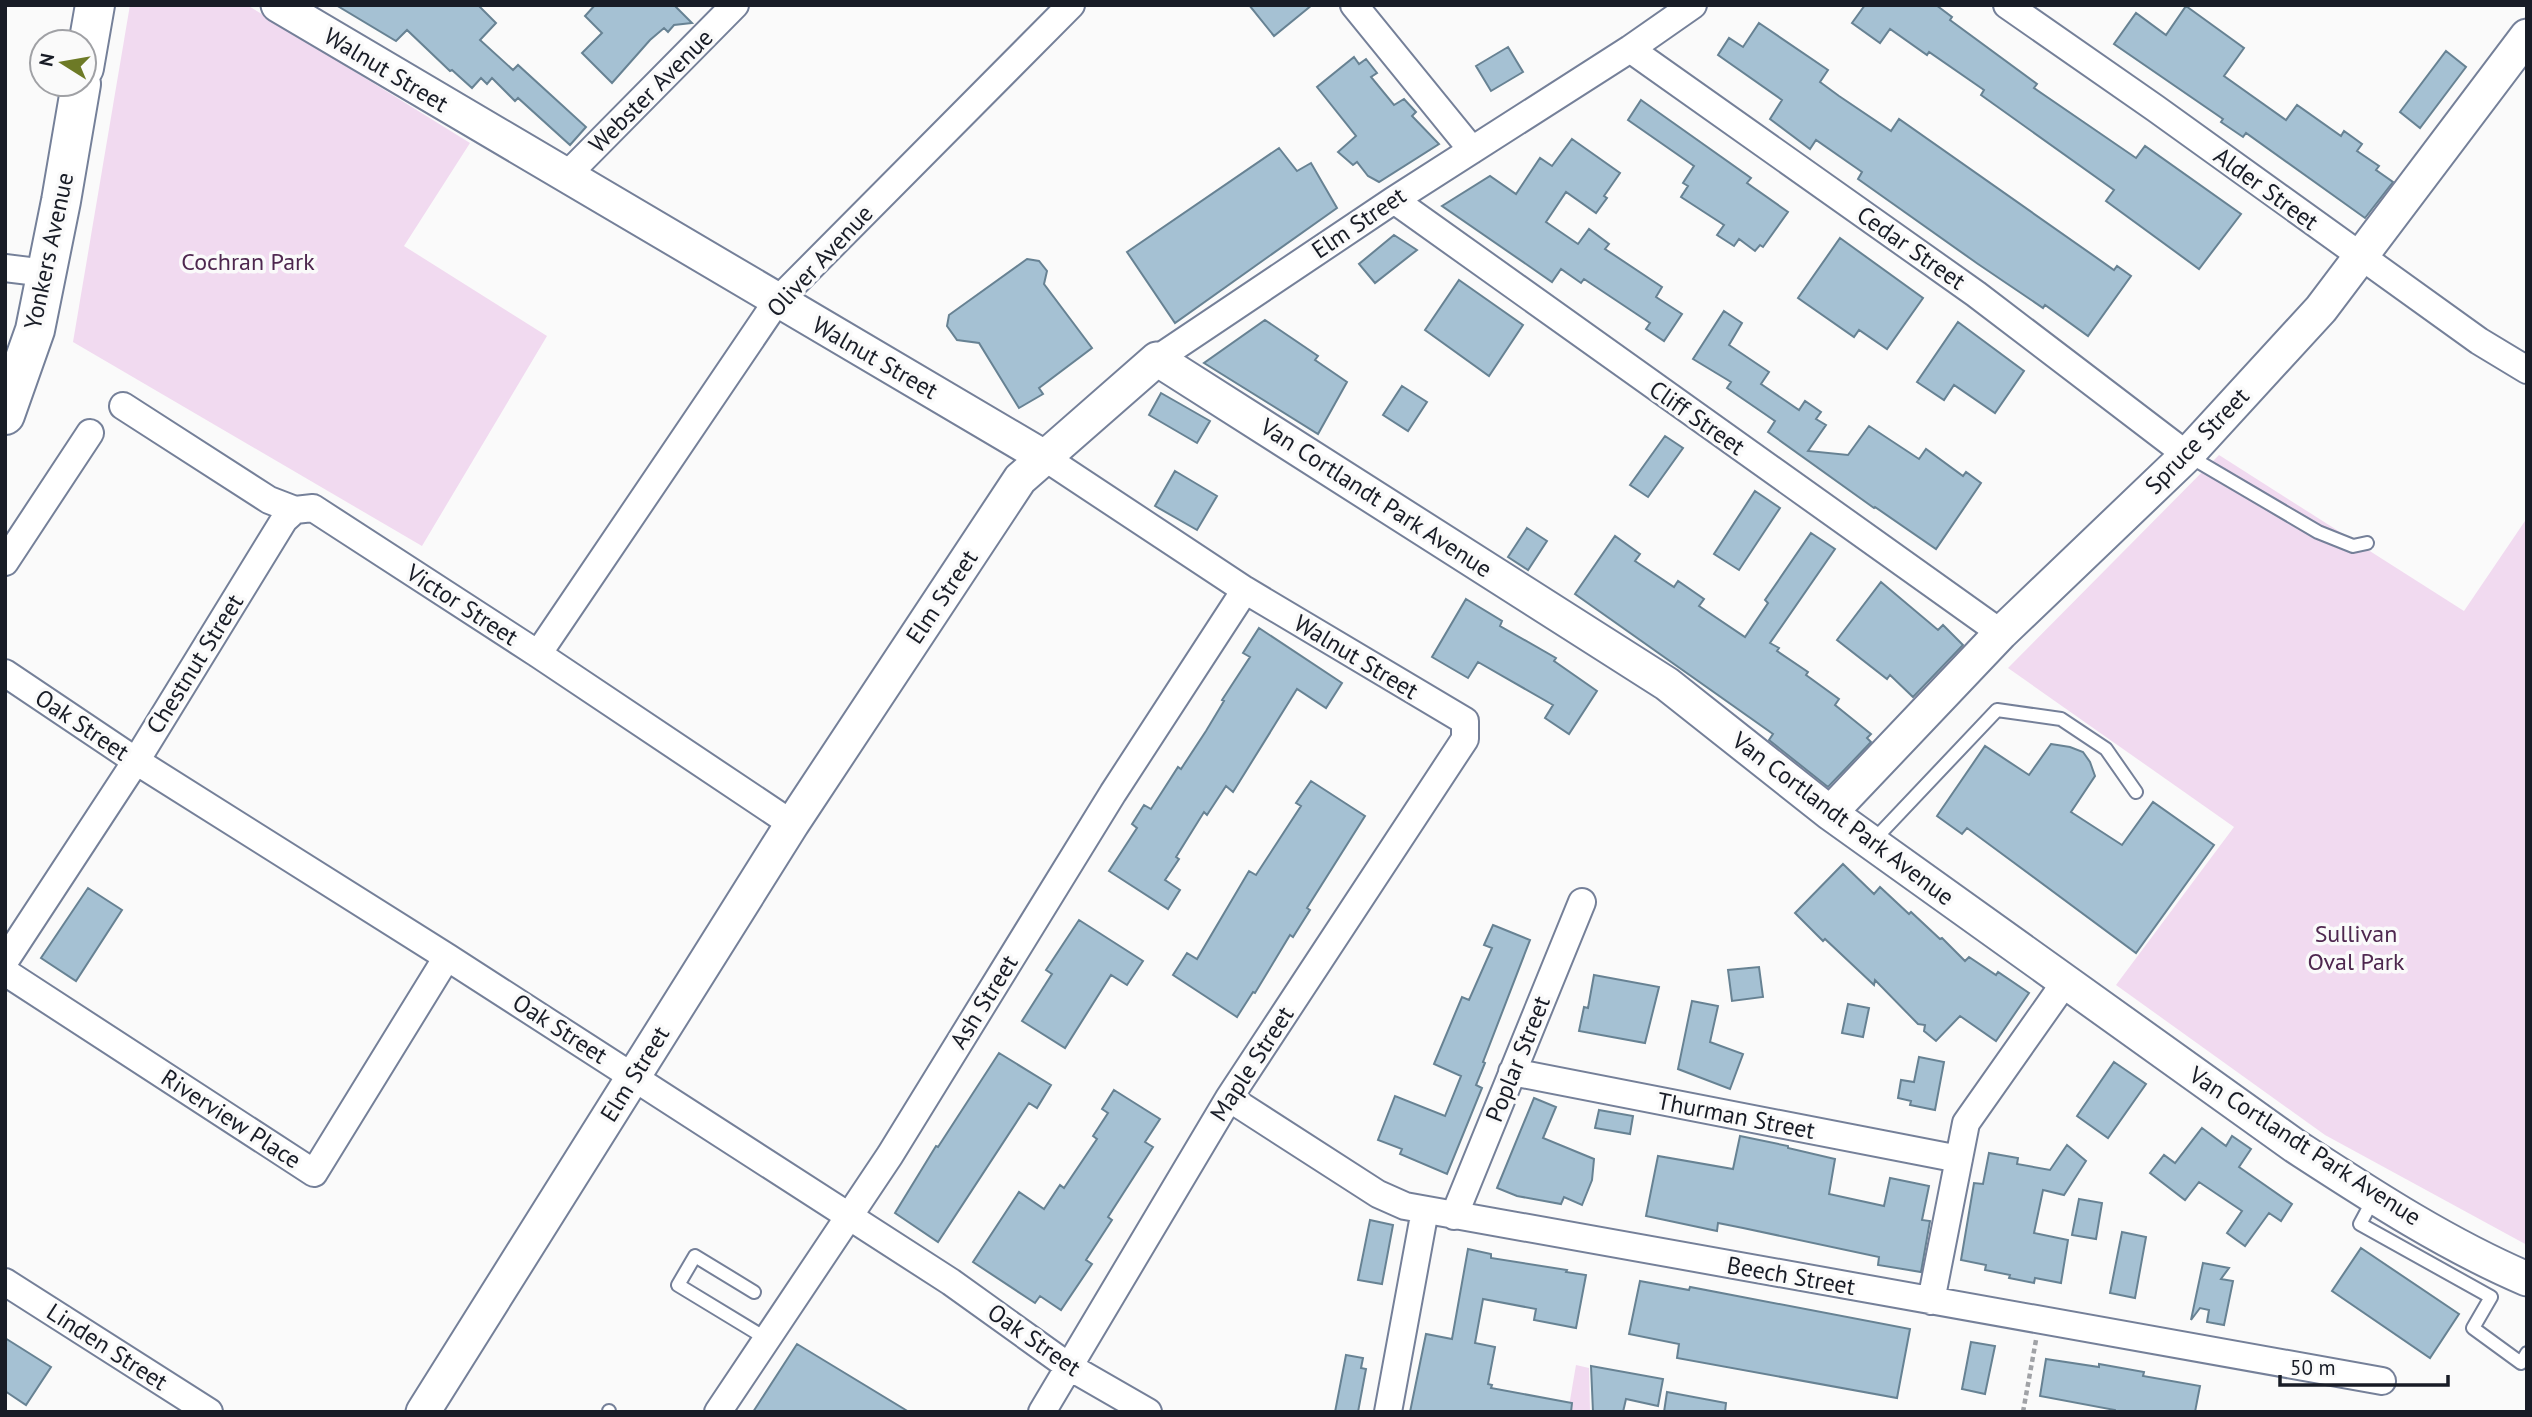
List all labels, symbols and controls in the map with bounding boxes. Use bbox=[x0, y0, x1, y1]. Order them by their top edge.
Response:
street label: Walnut Street bbox=[318, 20, 454, 119]
street label: Webster Avenue bbox=[582, 22, 719, 159]
north arrow bbox=[28, 28, 98, 98]
text: N bbox=[33, 51, 59, 68]
street label: Alder Street bbox=[2208, 140, 2325, 237]
street label: Yonkers Avenue bbox=[17, 170, 80, 332]
street label: Elm Street bbox=[1306, 180, 1412, 265]
street label: Oliver Avenue bbox=[760, 198, 879, 323]
street label: Cedar Street bbox=[1851, 199, 1972, 296]
park label: Cochran Park bbox=[181, 246, 315, 277]
street label: Walnut Street bbox=[807, 309, 943, 406]
street label: Cliff Street bbox=[1643, 373, 1751, 462]
street label: Spruce Street bbox=[2138, 381, 2255, 501]
street label: Van Cortlandt Park Avenue bbox=[1254, 410, 1498, 584]
street label: Elm Street bbox=[899, 544, 984, 650]
street label: Victor Street bbox=[400, 556, 524, 652]
street label: Chestnut Street bbox=[139, 588, 250, 739]
street label: Walnut Street bbox=[1288, 607, 1424, 706]
street label: Oak Street bbox=[29, 682, 135, 767]
street label: Van Cortlandt Park Avenue bbox=[1725, 724, 1960, 912]
park label: Sullivan Oval Park bbox=[2307, 918, 2405, 977]
street label: Ash Street bbox=[943, 949, 1025, 1054]
street label: Oak Street bbox=[507, 986, 614, 1071]
street label: Poplar Street bbox=[1478, 991, 1557, 1126]
street label: Maple Street bbox=[1203, 1000, 1300, 1127]
street label: Elm Street bbox=[593, 1020, 676, 1127]
street label: Van Cortlandt Park Avenue bbox=[2183, 1058, 2427, 1232]
street label: Riverview Place bbox=[156, 1062, 307, 1175]
street label: Thurman Street bbox=[1655, 1085, 1817, 1146]
street label: Beech Street bbox=[1725, 1249, 1858, 1302]
street label: Linden Street bbox=[41, 1296, 174, 1397]
street label: Oak Street bbox=[982, 1296, 1087, 1383]
scale bar bbox=[2280, 1344, 2448, 1388]
text: 50 m bbox=[2290, 1354, 2336, 1381]

